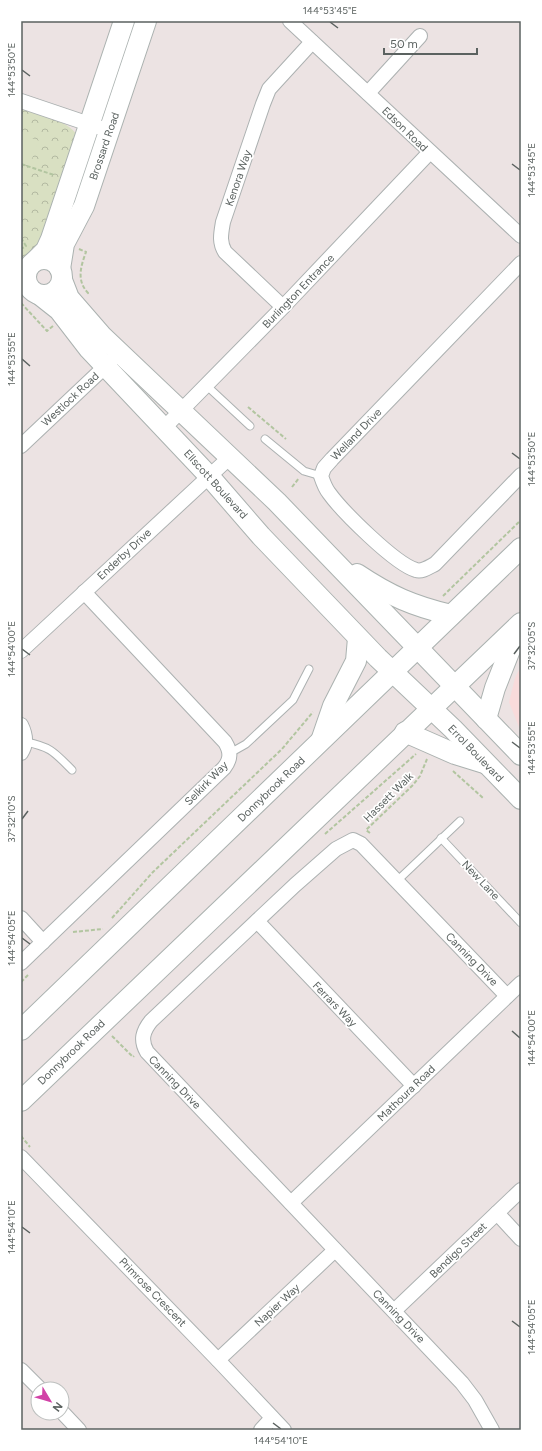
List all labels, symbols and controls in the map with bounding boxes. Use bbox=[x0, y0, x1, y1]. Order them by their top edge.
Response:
text: 144°53'45"E bbox=[303, 4, 357, 17]
scale bar bbox=[384, 30, 477, 56]
text: 50 m bbox=[390, 37, 418, 51]
text: 144°53'50"E bbox=[5, 43, 18, 97]
street label: Edson Road bbox=[379, 104, 430, 154]
street label: Brossard Road bbox=[87, 111, 122, 182]
text: 144°53'45"E bbox=[525, 143, 538, 197]
street label: Kenora Way bbox=[223, 148, 254, 208]
street label: Burlington Entrance bbox=[260, 252, 337, 331]
text: 144°53'55"E bbox=[5, 332, 18, 386]
street label: Westlock Road bbox=[39, 370, 102, 429]
street label: Welland Drive bbox=[328, 406, 384, 463]
text: 144°53'50"E bbox=[525, 432, 538, 486]
street label: Ellscott Boulevard bbox=[181, 447, 250, 522]
street label: Enderby Drive bbox=[95, 526, 154, 583]
text: 144°54'00"E bbox=[5, 621, 18, 677]
text: 37°32'05"S bbox=[525, 621, 538, 671]
text: 144°53'55"E bbox=[525, 721, 538, 775]
street label: Errol Boulevard bbox=[445, 722, 506, 785]
street label: Donnybrook Road bbox=[235, 754, 308, 825]
street label: Selkirk Way bbox=[182, 758, 231, 808]
street label: Hassett Walk bbox=[361, 769, 416, 825]
text: 37°32'10"S bbox=[5, 795, 18, 843]
street label: New Lane bbox=[459, 858, 502, 903]
text: 144°54'05"E bbox=[5, 910, 18, 966]
street label: Canning Drive bbox=[443, 930, 500, 989]
street label: Ferrars Way bbox=[310, 979, 360, 1030]
text: 144°54'00"E bbox=[525, 1010, 538, 1066]
street label: Donnybrook Road bbox=[35, 1017, 108, 1088]
street label: Canning Drive bbox=[146, 1053, 203, 1112]
street label: Mathoura Road bbox=[375, 1063, 438, 1124]
text: 144°54'10"E bbox=[5, 1200, 18, 1254]
street label: Bendigo Street bbox=[427, 1220, 490, 1281]
street label: Primrose Crescent bbox=[116, 1255, 189, 1330]
street label: Napier Way bbox=[252, 1281, 303, 1330]
street label: Canning Drive bbox=[370, 1287, 427, 1346]
text: 144°54'05"E bbox=[525, 1299, 538, 1355]
north arrow bbox=[30, 1381, 70, 1421]
text: N bbox=[50, 1399, 65, 1414]
text: 144°54'10"E bbox=[254, 1434, 308, 1447]

